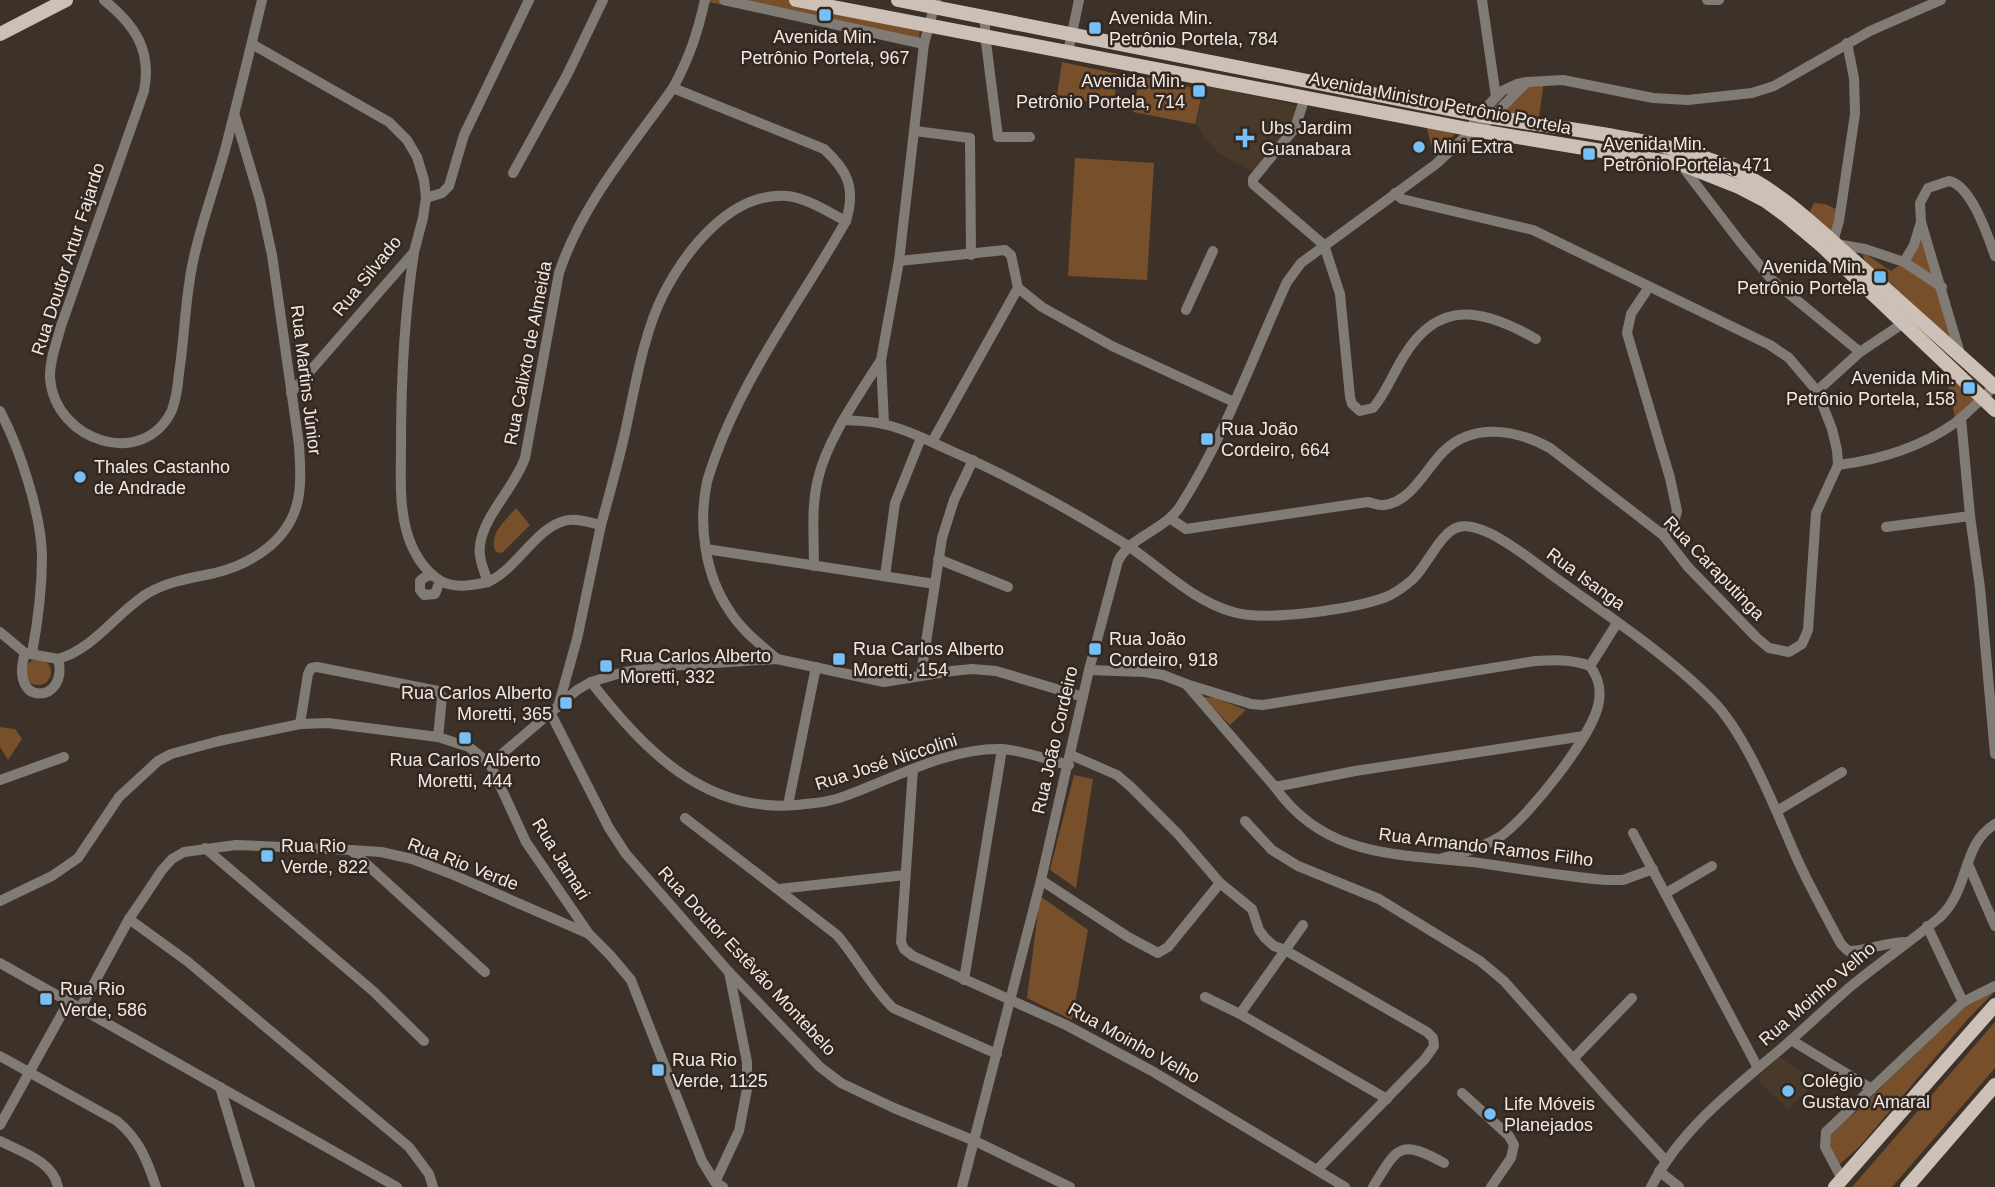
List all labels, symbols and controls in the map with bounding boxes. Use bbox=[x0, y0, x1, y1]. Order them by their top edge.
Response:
marker: Avenida Min. Petrônio Portela, 967 bbox=[817, 7, 833, 23]
place label: Avenida Min. Petrônio Portela, 784 bbox=[1109, 8, 1278, 49]
marker: Avenida Min. Petrônio Portela, 784 bbox=[1087, 20, 1103, 36]
place label: Avenida Min. Petrônio Portela, 967 bbox=[740, 27, 910, 68]
street label: Avenida Ministro Petrônio Portela bbox=[1307, 68, 1574, 138]
place label: Avenida Min. Petrônio Portela, 714 bbox=[1016, 71, 1185, 112]
marker: Avenida Min. Petrônio Portela, 714 bbox=[1191, 83, 1207, 99]
place label: Ubs Jardim Guanabara bbox=[1261, 118, 1352, 159]
marker: Ubs Jardim Guanabara bbox=[1235, 128, 1255, 148]
place label: Avenida Min. Petrônio Portela, 471 bbox=[1603, 134, 1772, 175]
place label: Mini Extra bbox=[1433, 137, 1514, 157]
marker: Mini Extra bbox=[1411, 139, 1427, 155]
marker: Avenida Min. Petrônio Portela, 471 bbox=[1581, 146, 1597, 162]
street label: Rua Doutor Artur Fajardo bbox=[27, 160, 109, 358]
street label: Rua Silvado bbox=[329, 232, 405, 320]
place label: Avenida Min. Petrônio Portela bbox=[1737, 257, 1867, 298]
street label: Rua Calixto de Almeida bbox=[500, 258, 556, 447]
marker: Avenida Min. Petrônio Portela bbox=[1872, 269, 1888, 285]
street label: Rua Martins Júnior bbox=[287, 304, 325, 456]
place label: Avenida Min. Petrônio Portela, 158 bbox=[1786, 368, 1955, 409]
marker: Avenida Min. Petrônio Portela, 158 bbox=[1961, 380, 1977, 396]
place label: Rua João Cordeiro, 664 bbox=[1221, 419, 1330, 460]
marker: Rua João Cordeiro, 664 bbox=[1199, 431, 1215, 447]
place label: Thales Castanho de Andrade bbox=[94, 457, 230, 498]
marker: Thales Castanho de Andrade bbox=[72, 469, 88, 485]
street label: Rua Caraputinga bbox=[1660, 512, 1769, 625]
street label: Rua Isanga bbox=[1543, 544, 1630, 615]
place label: Rua João Cordeiro, 918 bbox=[1109, 629, 1218, 670]
place label: Rua Carlos Alberto Moretti, 154 bbox=[853, 639, 1004, 680]
marker: Rua João Cordeiro, 918 bbox=[1087, 641, 1103, 657]
place label: Rua Carlos Alberto Moretti, 332 bbox=[620, 646, 771, 687]
marker: Rua Carlos Alberto Moretti, 154 bbox=[831, 651, 847, 667]
marker: Rua Carlos Alberto Moretti, 332 bbox=[598, 658, 614, 674]
street label: Rua João Cordeiro bbox=[1028, 664, 1082, 816]
place label: Rua Carlos Alberto Moretti, 365 bbox=[401, 683, 552, 724]
marker: Rua Carlos Alberto Moretti, 365 bbox=[558, 695, 574, 711]
marker: Rua Carlos Alberto Moretti, 444 bbox=[457, 730, 473, 746]
street label: Rua José Niccolini bbox=[813, 730, 959, 794]
place label: Rua Carlos Alberto Moretti, 444 bbox=[389, 750, 541, 791]
street label: Rua Jamari bbox=[528, 815, 594, 903]
street label: Rua Armando Ramos Filho bbox=[1378, 824, 1594, 870]
street label: Rua Rio Verde bbox=[405, 834, 521, 894]
place label: Rua Rio Verde, 822 bbox=[281, 836, 368, 877]
marker: Rua Rio Verde, 822 bbox=[259, 848, 275, 864]
street label: Rua Doutor Estêvão Montebelo bbox=[654, 862, 840, 1060]
street label: Rua Moinho Velho bbox=[1755, 938, 1879, 1050]
place label: Rua Rio Verde, 586 bbox=[60, 979, 147, 1020]
marker: Rua Rio Verde, 586 bbox=[38, 991, 54, 1007]
street label: Rua Moinho Velho bbox=[1065, 999, 1203, 1087]
place label: Rua Rio Verde, 1125 bbox=[672, 1050, 768, 1091]
marker: Rua Rio Verde, 1125 bbox=[650, 1062, 666, 1078]
place label: Colégio Gustavo Amaral bbox=[1802, 1071, 1930, 1112]
marker: Colégio Gustavo Amaral bbox=[1780, 1083, 1796, 1099]
place label: Life Móveis Planejados bbox=[1504, 1094, 1595, 1135]
marker: Life Móveis Planejados bbox=[1482, 1106, 1498, 1122]

